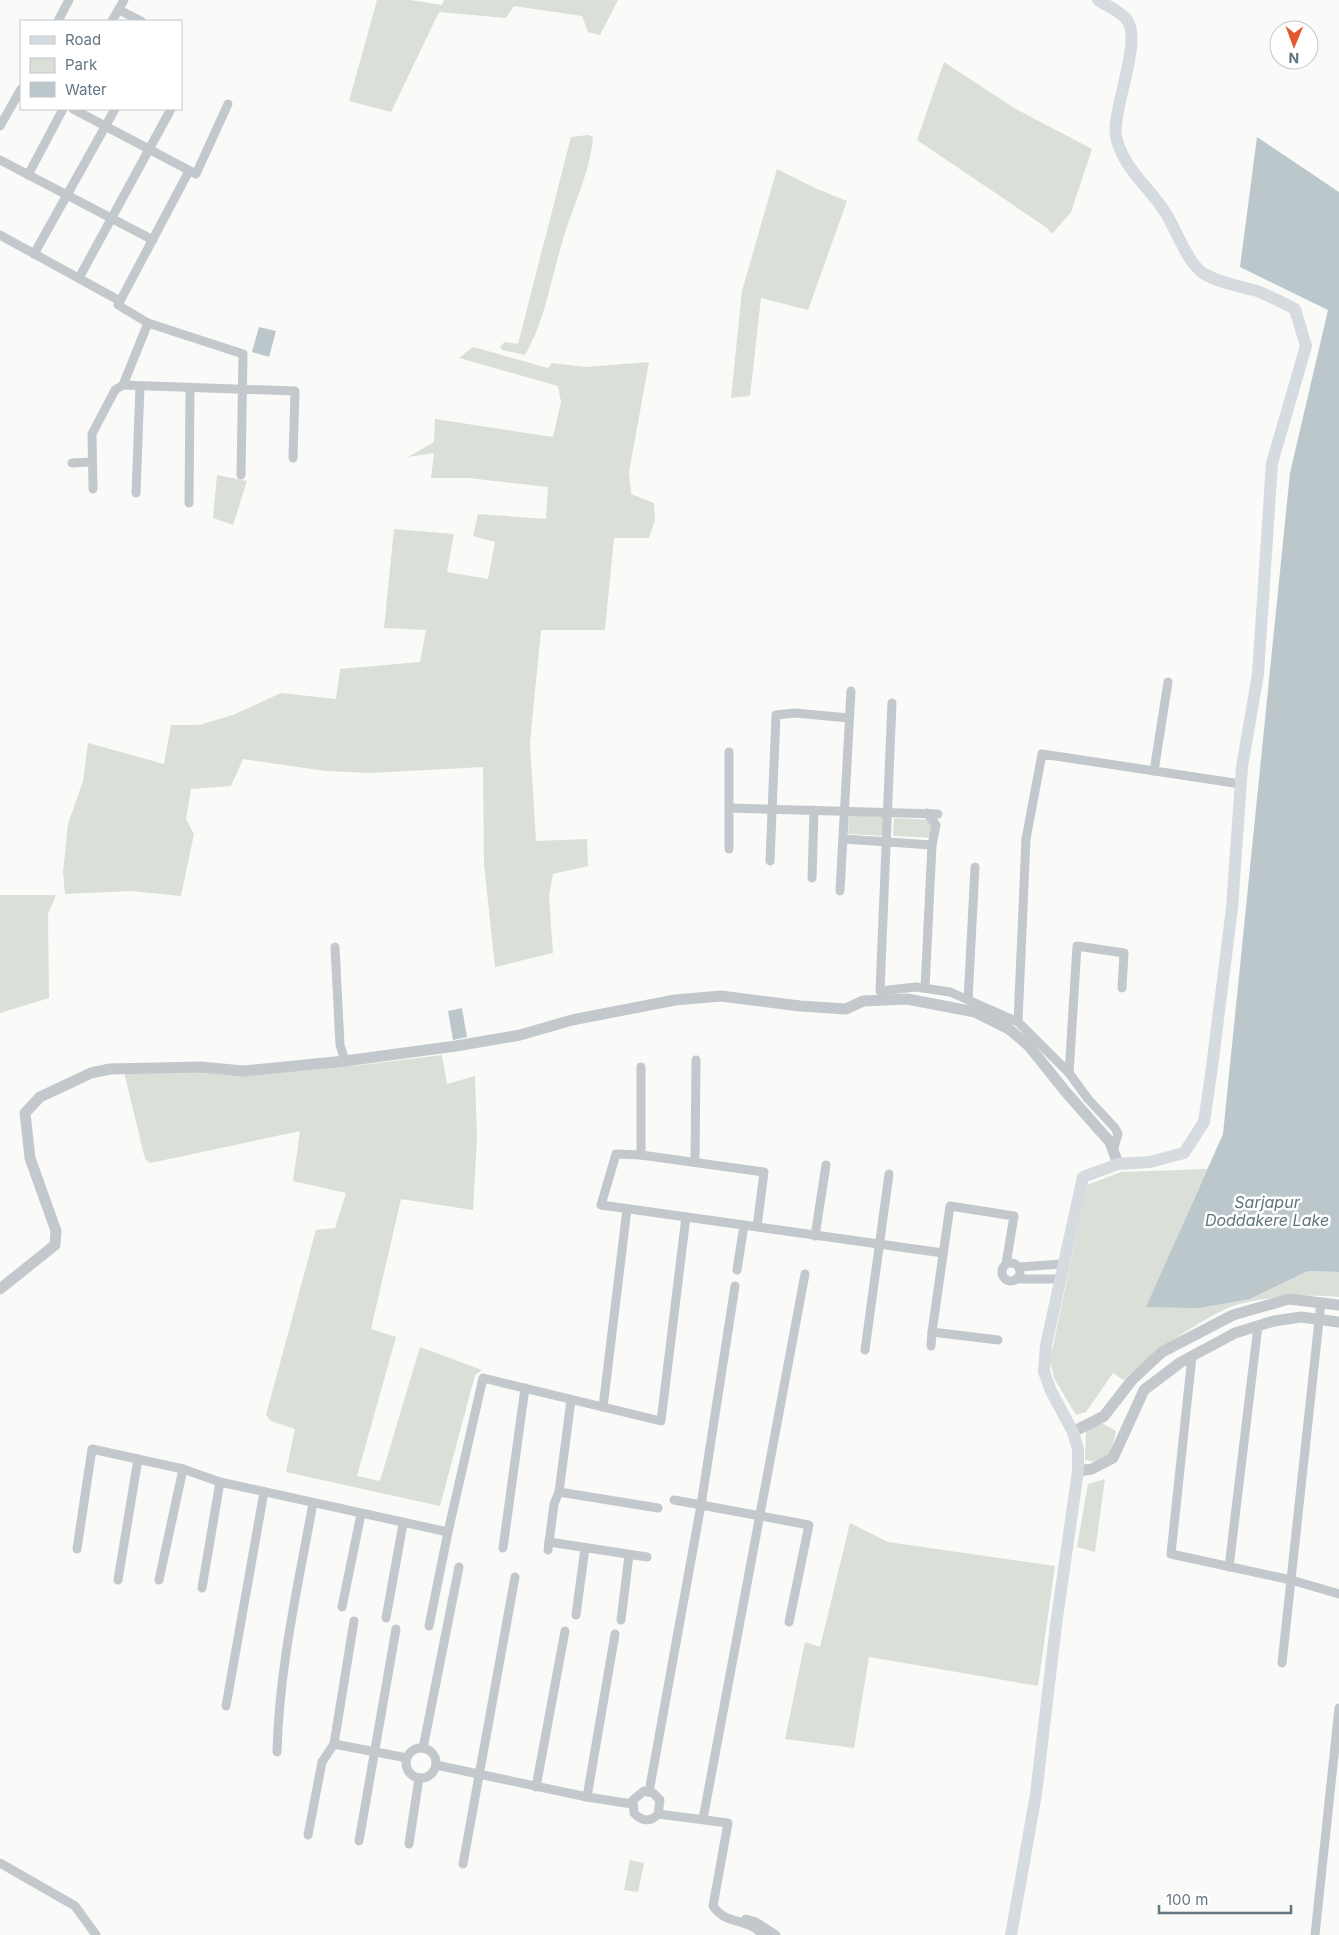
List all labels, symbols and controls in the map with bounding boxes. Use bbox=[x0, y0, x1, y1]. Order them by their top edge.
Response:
legend bbox=[20, 20, 182, 110]
north arrow bbox=[1269, 20, 1319, 70]
text: Road bbox=[65, 30, 101, 49]
text: N bbox=[1288, 50, 1299, 67]
text: Park bbox=[65, 55, 98, 74]
text: Water bbox=[65, 80, 107, 99]
water label: Sarjapur Doddakere Lake bbox=[1205, 1192, 1329, 1230]
scale bar bbox=[1159, 1882, 1292, 1914]
text: 100 m bbox=[1166, 1890, 1208, 1909]

